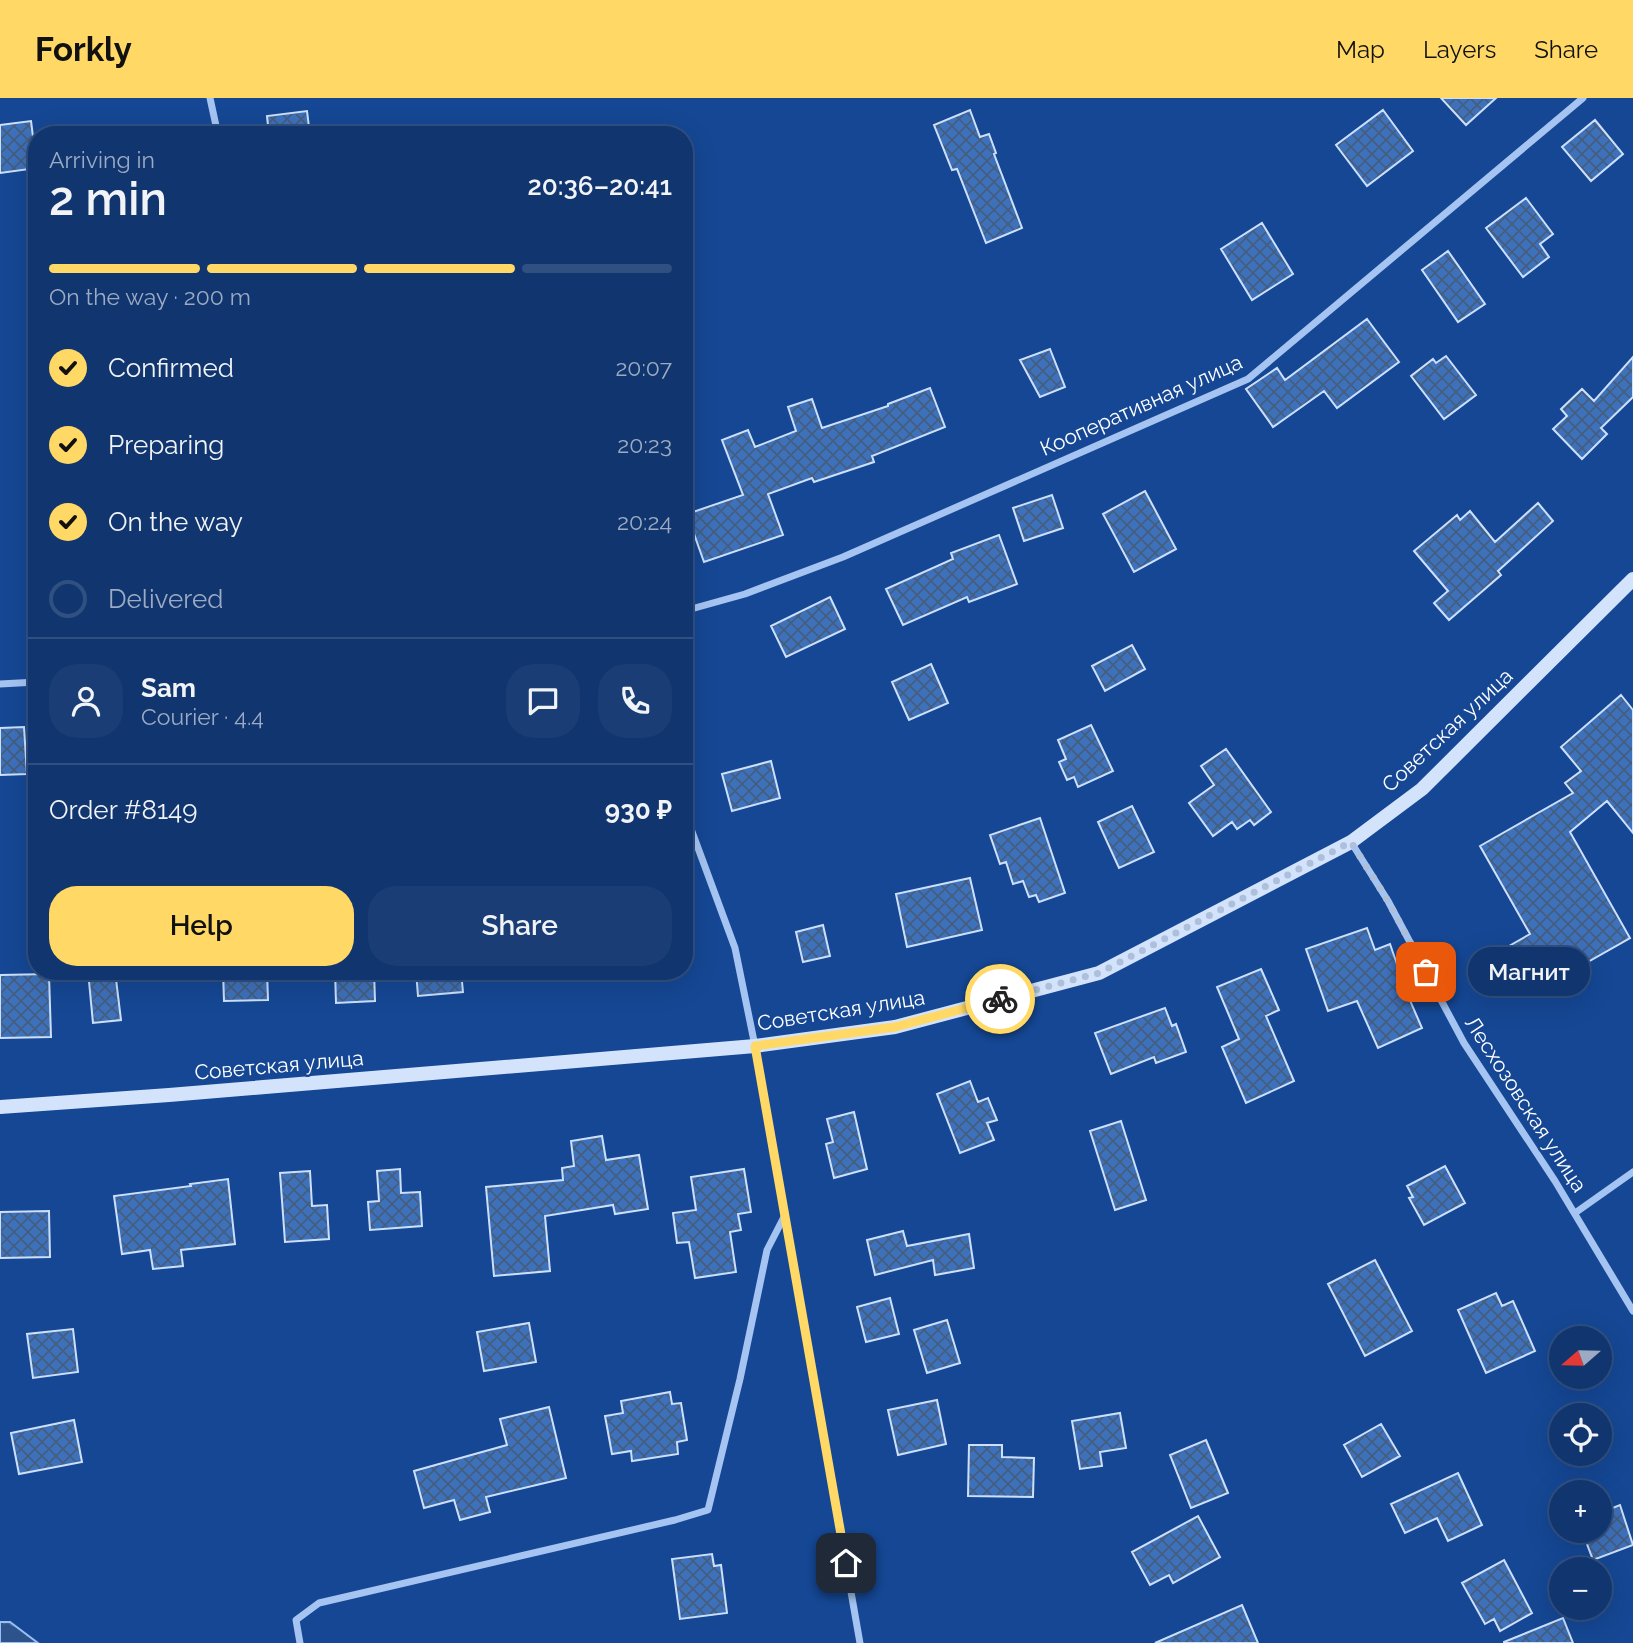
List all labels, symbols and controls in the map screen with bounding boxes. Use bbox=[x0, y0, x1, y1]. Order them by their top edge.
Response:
text: Forkly bbox=[35, 30, 132, 69]
text: Map bbox=[1336, 35, 1385, 64]
text: Layers bbox=[1423, 35, 1496, 64]
text: Share bbox=[1534, 35, 1598, 64]
text: Arriving in bbox=[49, 146, 155, 173]
text: 20:36–20:41 bbox=[528, 171, 672, 201]
text: 2 min bbox=[49, 172, 167, 226]
text: On the way · 200 m bbox=[49, 283, 251, 310]
icon: check bbox=[49, 349, 87, 387]
street label: Кооперативная улица bbox=[1036, 349, 1246, 461]
text: Confirmed bbox=[108, 353, 234, 383]
text: 20:07 bbox=[615, 354, 672, 381]
icon: check bbox=[49, 426, 87, 464]
text: Preparing bbox=[108, 430, 224, 460]
text: 20:23 bbox=[617, 431, 672, 458]
icon: check bbox=[49, 503, 87, 541]
text: On the way bbox=[108, 507, 243, 537]
text: 20:24 bbox=[617, 508, 672, 535]
text: Delivered bbox=[108, 584, 223, 614]
street label: Советская улица bbox=[1377, 663, 1517, 797]
button: person bbox=[49, 664, 123, 738]
button: chat bbox=[506, 664, 580, 738]
button: phone bbox=[598, 664, 672, 738]
text: Sam bbox=[141, 673, 196, 703]
text: Courier · 4.4 bbox=[141, 703, 264, 730]
text: Order #8149 bbox=[49, 795, 197, 825]
text: 930 ₽ bbox=[605, 795, 672, 825]
button: Help bbox=[49, 886, 354, 966]
button: Share bbox=[368, 886, 672, 966]
pin bbox=[1396, 942, 1456, 1002]
callout: Магнит bbox=[1468, 948, 1590, 996]
icon: bag bbox=[1407, 953, 1445, 991]
text: Магнит bbox=[1488, 958, 1570, 985]
courier bbox=[965, 964, 1035, 1034]
icon: bike bbox=[981, 980, 1019, 1018]
street label: Советская улица bbox=[755, 984, 927, 1036]
street label: Лесхозовская улица bbox=[1460, 1011, 1592, 1197]
street label: Советская улица bbox=[194, 1045, 364, 1085]
north arrow bbox=[1549, 1326, 1612, 1390]
map controls bbox=[1549, 1326, 1612, 1620]
button: locate bbox=[1549, 1403, 1612, 1466]
button: + bbox=[1549, 1480, 1612, 1543]
pin bbox=[816, 1533, 876, 1593]
icon: home bbox=[827, 1544, 865, 1582]
button: − bbox=[1549, 1557, 1612, 1620]

